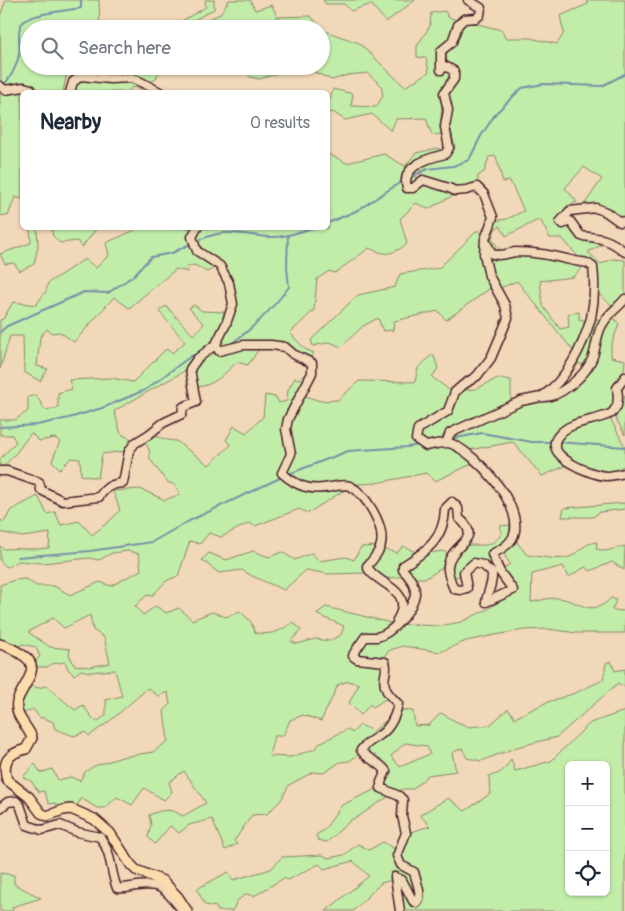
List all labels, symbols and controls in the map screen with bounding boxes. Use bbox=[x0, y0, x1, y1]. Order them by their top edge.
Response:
search box bbox=[20, 20, 330, 75]
icon: search bbox=[38, 34, 66, 62]
text: Search here bbox=[78, 36, 171, 60]
text: Nearby bbox=[40, 109, 101, 136]
text: 0 results bbox=[250, 113, 310, 133]
map controls bbox=[565, 761, 610, 896]
button: + bbox=[565, 761, 610, 806]
button: − bbox=[565, 806, 610, 851]
button: locate bbox=[565, 851, 610, 896]

